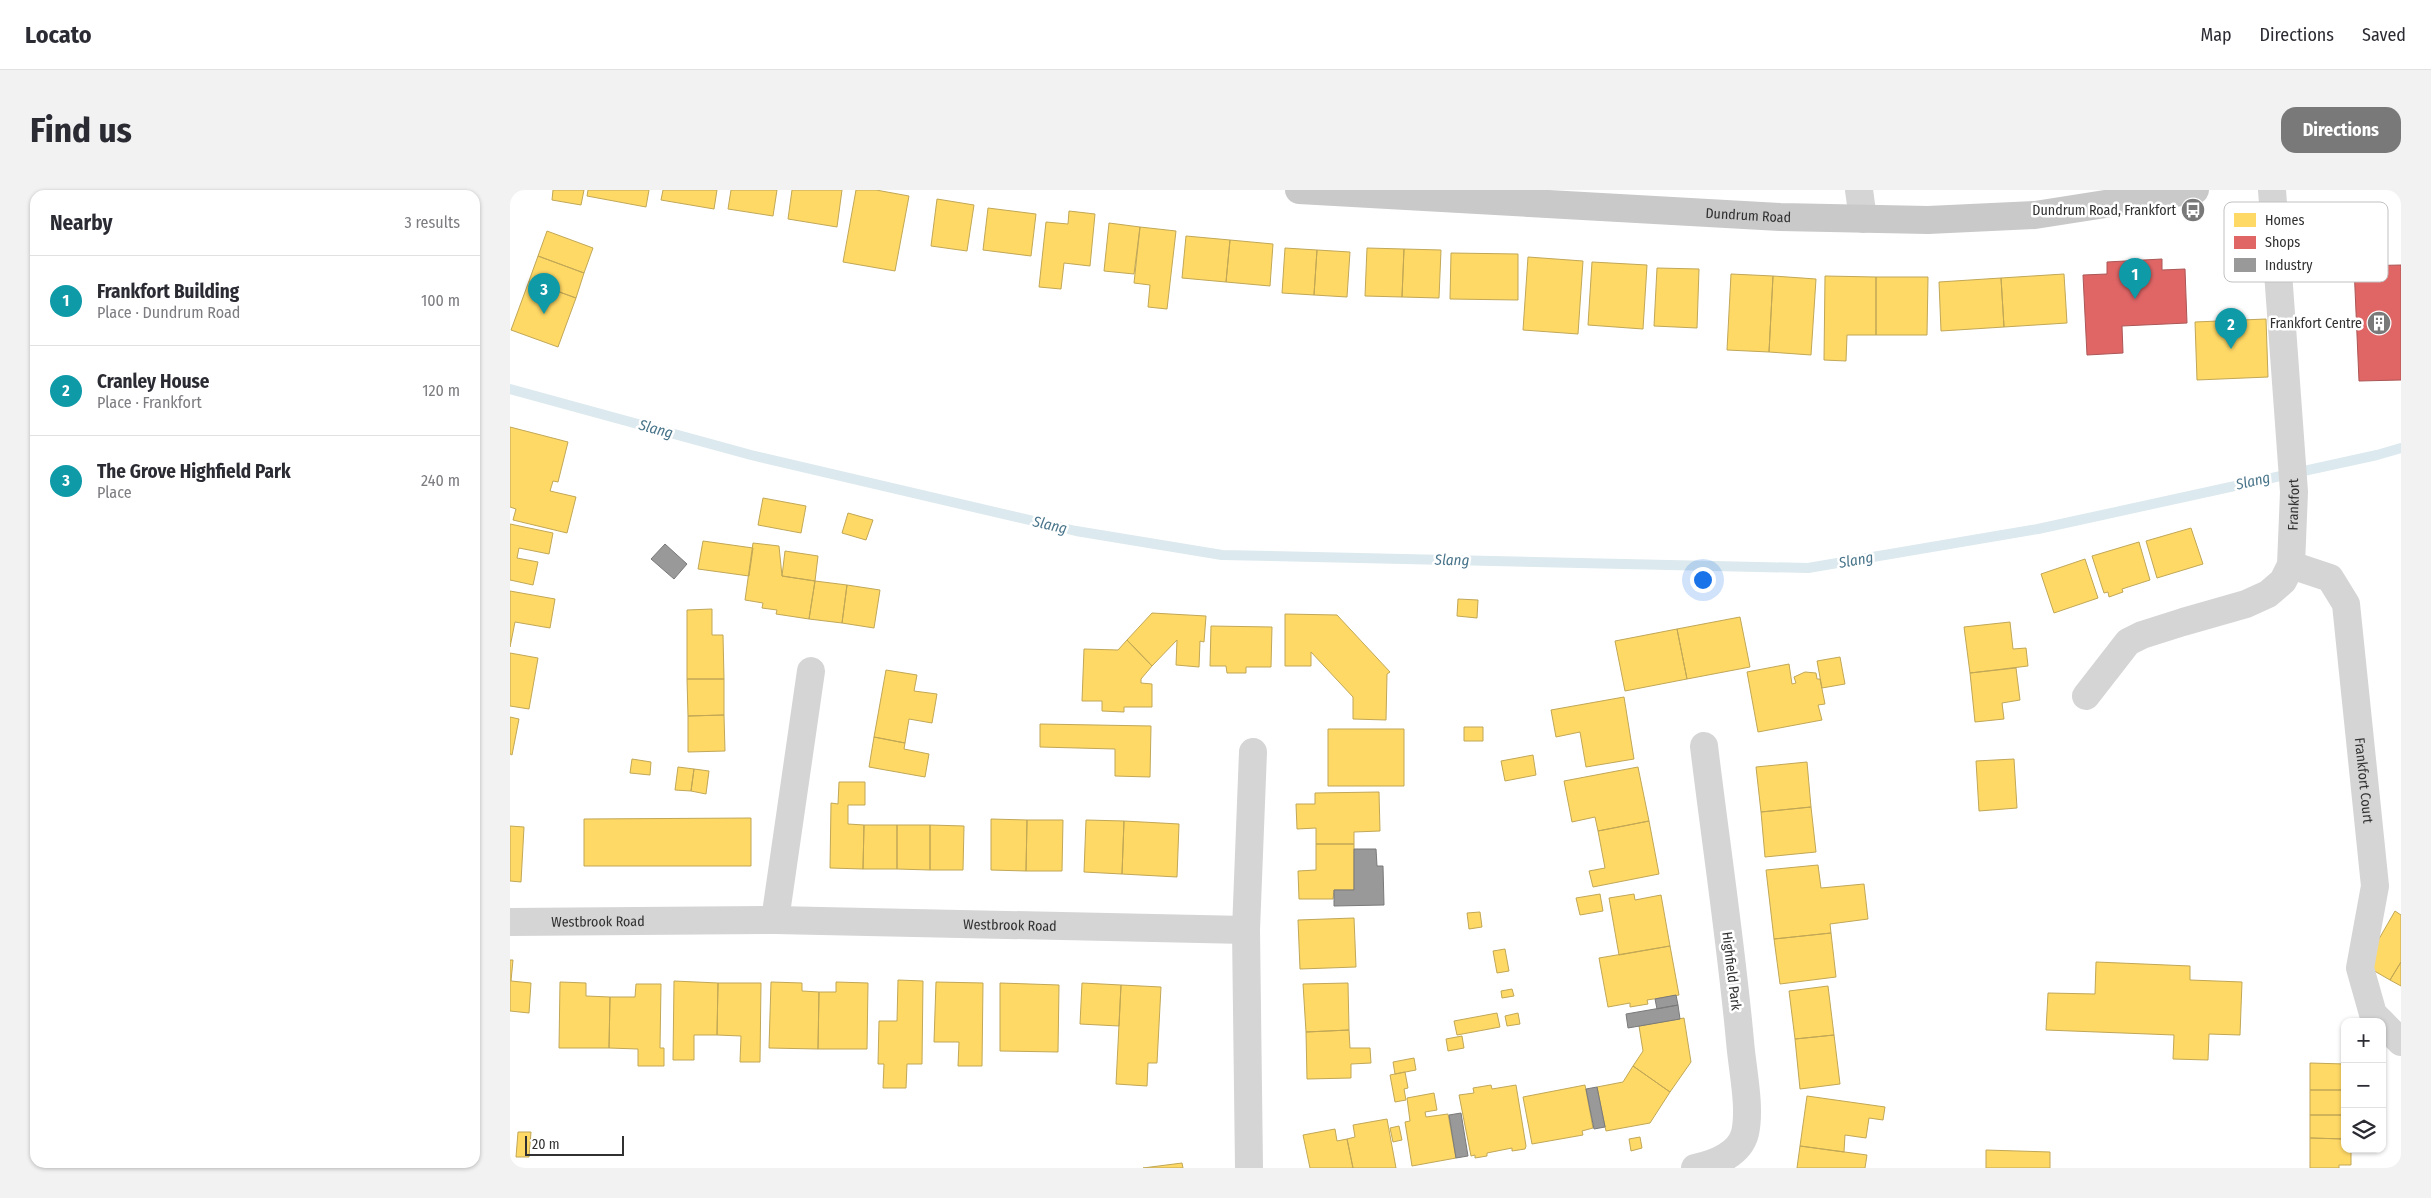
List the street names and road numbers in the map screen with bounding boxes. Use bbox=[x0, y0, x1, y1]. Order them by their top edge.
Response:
street label: Dundrum Road bbox=[1705, 205, 1791, 226]
street label: Frankfort bbox=[2284, 478, 2303, 531]
street label: Frankfort Court bbox=[2351, 737, 2377, 825]
street label: Westbrook Road bbox=[551, 913, 645, 931]
street label: Westbrook Road bbox=[963, 916, 1057, 935]
street label: Highfield Park bbox=[1718, 931, 1745, 1012]

